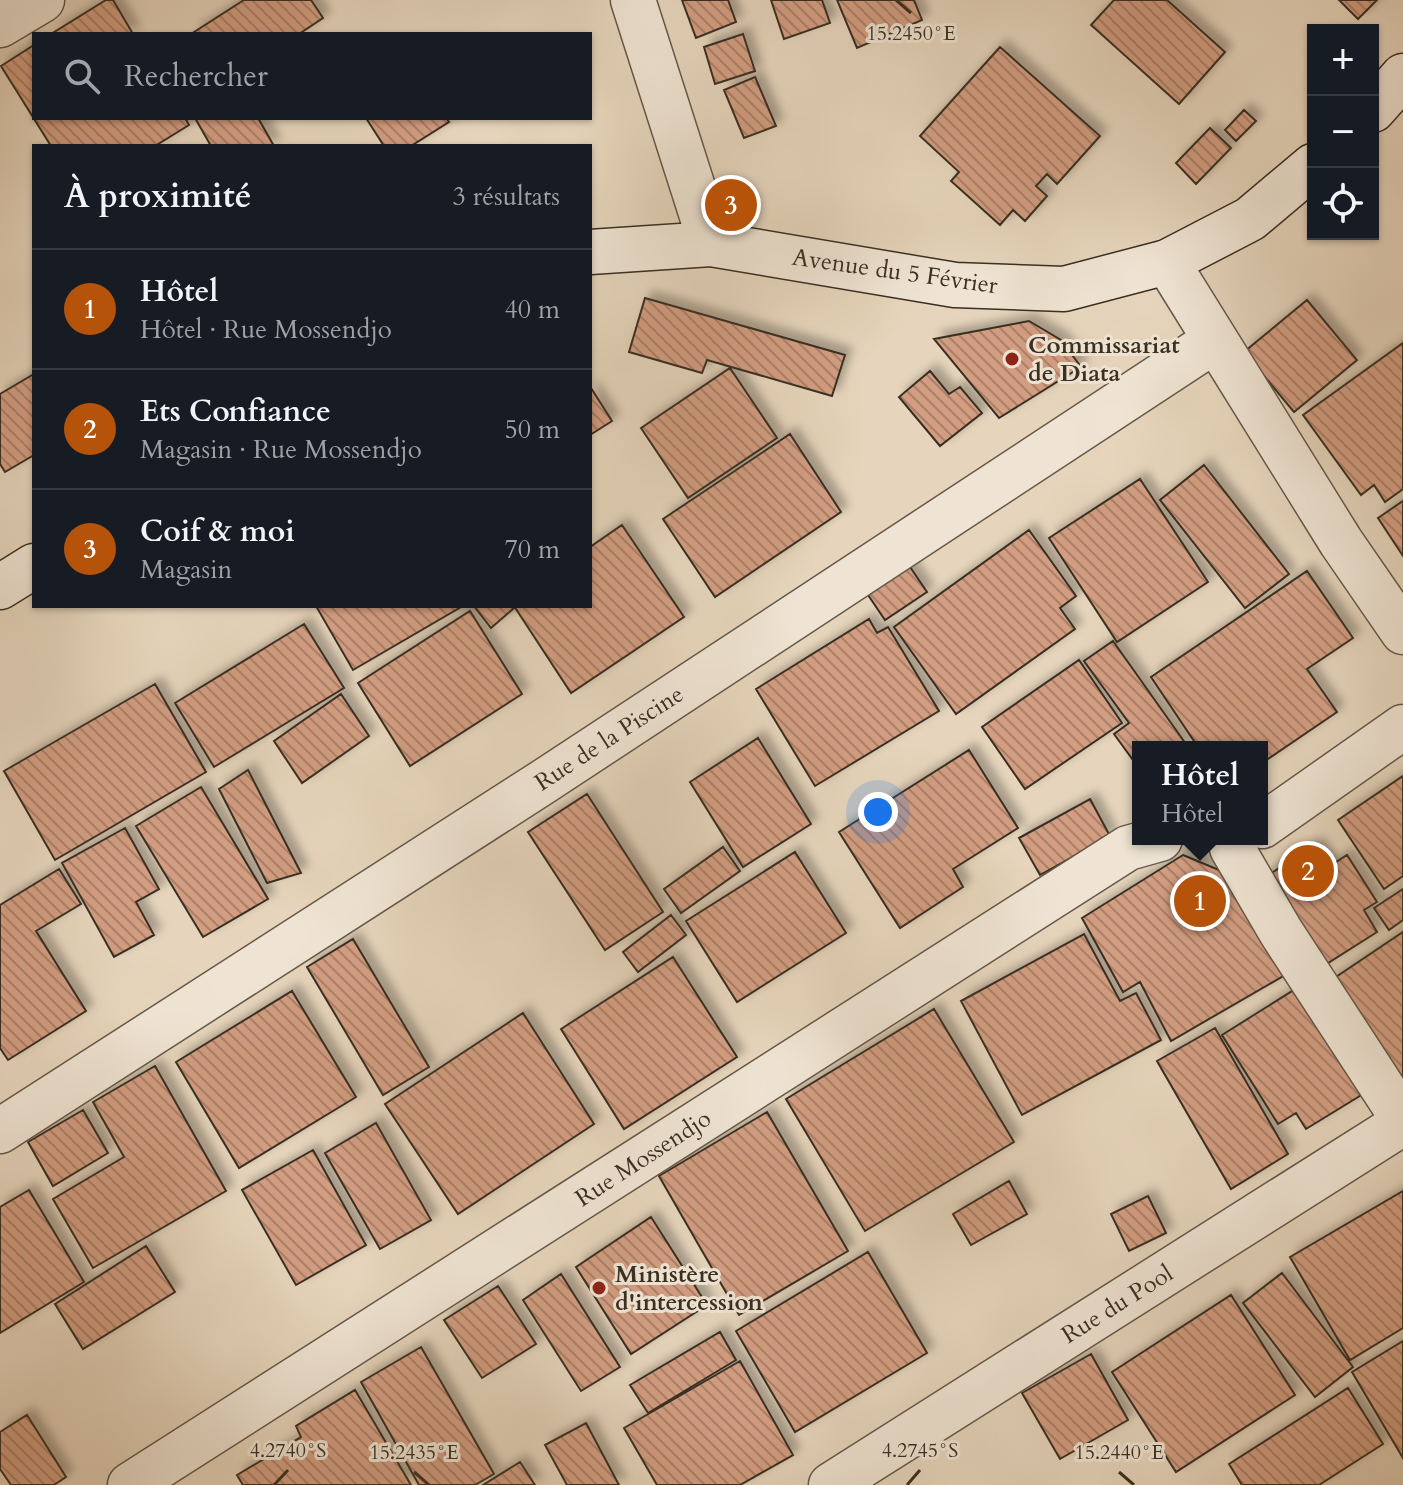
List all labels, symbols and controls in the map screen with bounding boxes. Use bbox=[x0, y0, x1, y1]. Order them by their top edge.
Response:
text: 15.2450°E bbox=[866, 20, 956, 47]
map controls bbox=[1307, 24, 1379, 240]
button: + bbox=[1307, 24, 1379, 96]
search box bbox=[32, 32, 592, 120]
icon: search bbox=[60, 54, 104, 98]
text: Rechercher bbox=[124, 56, 268, 97]
button: − bbox=[1307, 96, 1379, 168]
button: locate bbox=[1307, 168, 1379, 240]
text: À proximité bbox=[64, 173, 251, 219]
pin: 3 bbox=[705, 175, 757, 235]
text: 3 résultats bbox=[452, 179, 560, 214]
street label: Avenue du 5 Février bbox=[790, 241, 1000, 302]
text: Hôtel bbox=[140, 271, 218, 312]
text: 1 bbox=[83, 292, 97, 327]
text: 40 m bbox=[504, 292, 560, 327]
text: Hôtel · Rue Mossendjo bbox=[140, 312, 392, 347]
place label: Commissariat de Diata bbox=[1028, 329, 1180, 390]
marker: Commissariat de Diata bbox=[1003, 350, 1021, 368]
text: Ets Confiance bbox=[140, 391, 331, 432]
text: 2 bbox=[83, 412, 97, 447]
text: 50 m bbox=[504, 412, 560, 447]
text: Magasin · Rue Mossendjo bbox=[140, 432, 422, 467]
text: Coif & moi bbox=[140, 511, 295, 552]
text: 3 bbox=[83, 532, 97, 567]
text: 70 m bbox=[504, 532, 560, 567]
text: Magasin bbox=[140, 552, 232, 587]
street label: Rue de la Piscine bbox=[528, 678, 690, 799]
popup bbox=[1132, 741, 1268, 845]
text: Hôtel bbox=[1161, 755, 1239, 796]
your location bbox=[858, 792, 898, 832]
text: Hôtel bbox=[1161, 796, 1223, 831]
pin: 2 bbox=[1282, 841, 1334, 901]
pin: 1 bbox=[1174, 871, 1226, 931]
street label: Rue Mossendjo bbox=[569, 1102, 718, 1215]
street label: Rue du Pool bbox=[1055, 1257, 1179, 1352]
place label: Ministère d'intercession bbox=[615, 1258, 764, 1319]
marker: Ministère d'intercession bbox=[590, 1279, 608, 1297]
text: 4.2740°S bbox=[250, 1437, 326, 1464]
text: 4.2745°S bbox=[882, 1437, 958, 1464]
text: 15.2435°E bbox=[369, 1439, 459, 1466]
text: 15.2440°E bbox=[1074, 1439, 1164, 1466]

